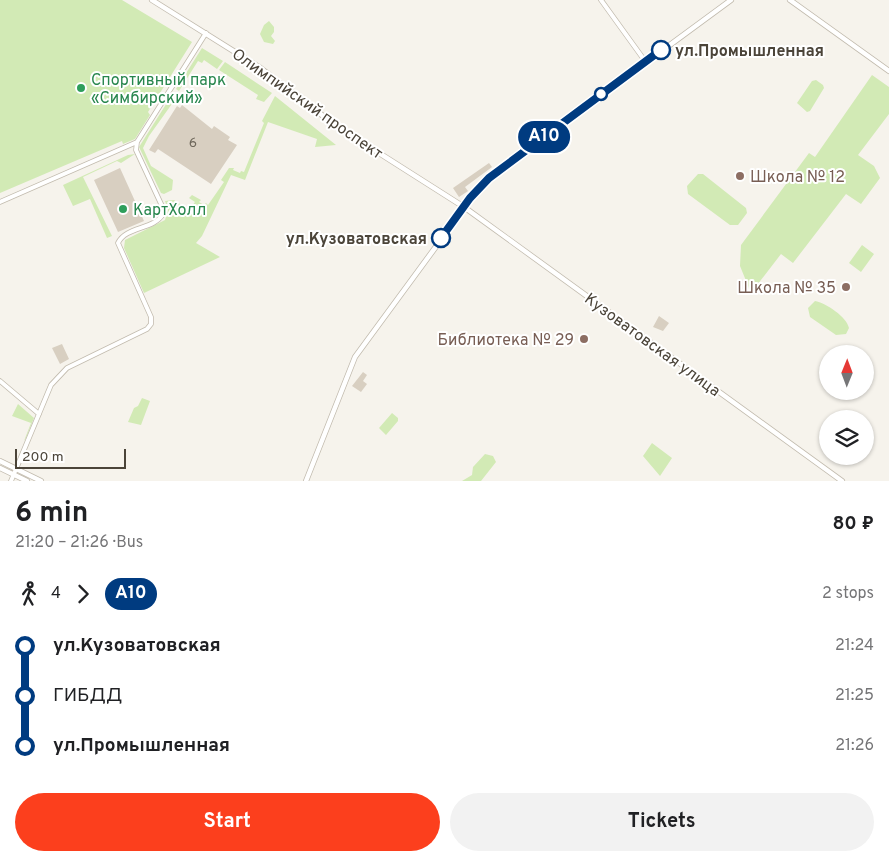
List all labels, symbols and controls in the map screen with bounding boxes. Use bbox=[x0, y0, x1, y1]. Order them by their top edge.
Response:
marker: ул.Промышленная bbox=[651, 40, 671, 60]
place label: ул.Промышленная bbox=[675, 42, 824, 62]
street label: Олимпийский проспект bbox=[227, 45, 386, 164]
place label: Спортивный парк «Симбирский» bbox=[91, 71, 226, 109]
marker: Спортивный парк «Симбирский» bbox=[75, 82, 87, 94]
unlabelled marker bbox=[594, 87, 608, 101]
line badge: А10 bbox=[515, 121, 573, 153]
text: А10 bbox=[528, 125, 560, 148]
house number: 6 bbox=[189, 135, 197, 152]
place label: Школа № 12 bbox=[750, 168, 845, 188]
marker: Школа № 12 bbox=[734, 170, 746, 182]
place label: КартХолл bbox=[133, 201, 206, 221]
marker: КартХолл bbox=[117, 203, 129, 215]
marker: ул.Кузоватовская bbox=[431, 228, 451, 248]
place label: ул.Кузоватовская bbox=[286, 230, 427, 250]
place label: Школа № 35 bbox=[737, 279, 836, 299]
marker: Школа № 35 bbox=[840, 281, 852, 293]
street label: Кузоватовская улица bbox=[580, 290, 724, 402]
place label: Библиотека № 29 bbox=[437, 331, 574, 351]
marker: Библиотека № 29 bbox=[578, 333, 590, 345]
north arrow bbox=[819, 345, 874, 400]
map controls bbox=[819, 345, 874, 465]
button: layers bbox=[819, 410, 874, 465]
scale bar bbox=[15, 446, 126, 469]
text: 200 m bbox=[22, 449, 64, 466]
text: 6 min bbox=[15, 496, 88, 532]
text: 80 ₽ bbox=[833, 512, 874, 536]
text: 21:20 – 21:26 · Bus bbox=[15, 533, 143, 553]
icon: walk bbox=[15, 580, 43, 608]
icon: forward bbox=[69, 580, 97, 608]
text: А10 bbox=[115, 582, 147, 605]
text: 4 bbox=[51, 584, 61, 604]
text: 2 stops bbox=[822, 584, 874, 604]
text: ул.Кузоватовская bbox=[53, 634, 221, 658]
text: 21:24 bbox=[835, 636, 874, 656]
text: ГИБДД bbox=[53, 684, 122, 708]
text: 21:25 bbox=[835, 686, 874, 706]
text: ул.Промышленная bbox=[53, 734, 230, 758]
text: 21:26 bbox=[835, 736, 874, 756]
button: Start bbox=[15, 793, 440, 851]
button: Tickets bbox=[450, 793, 874, 851]

